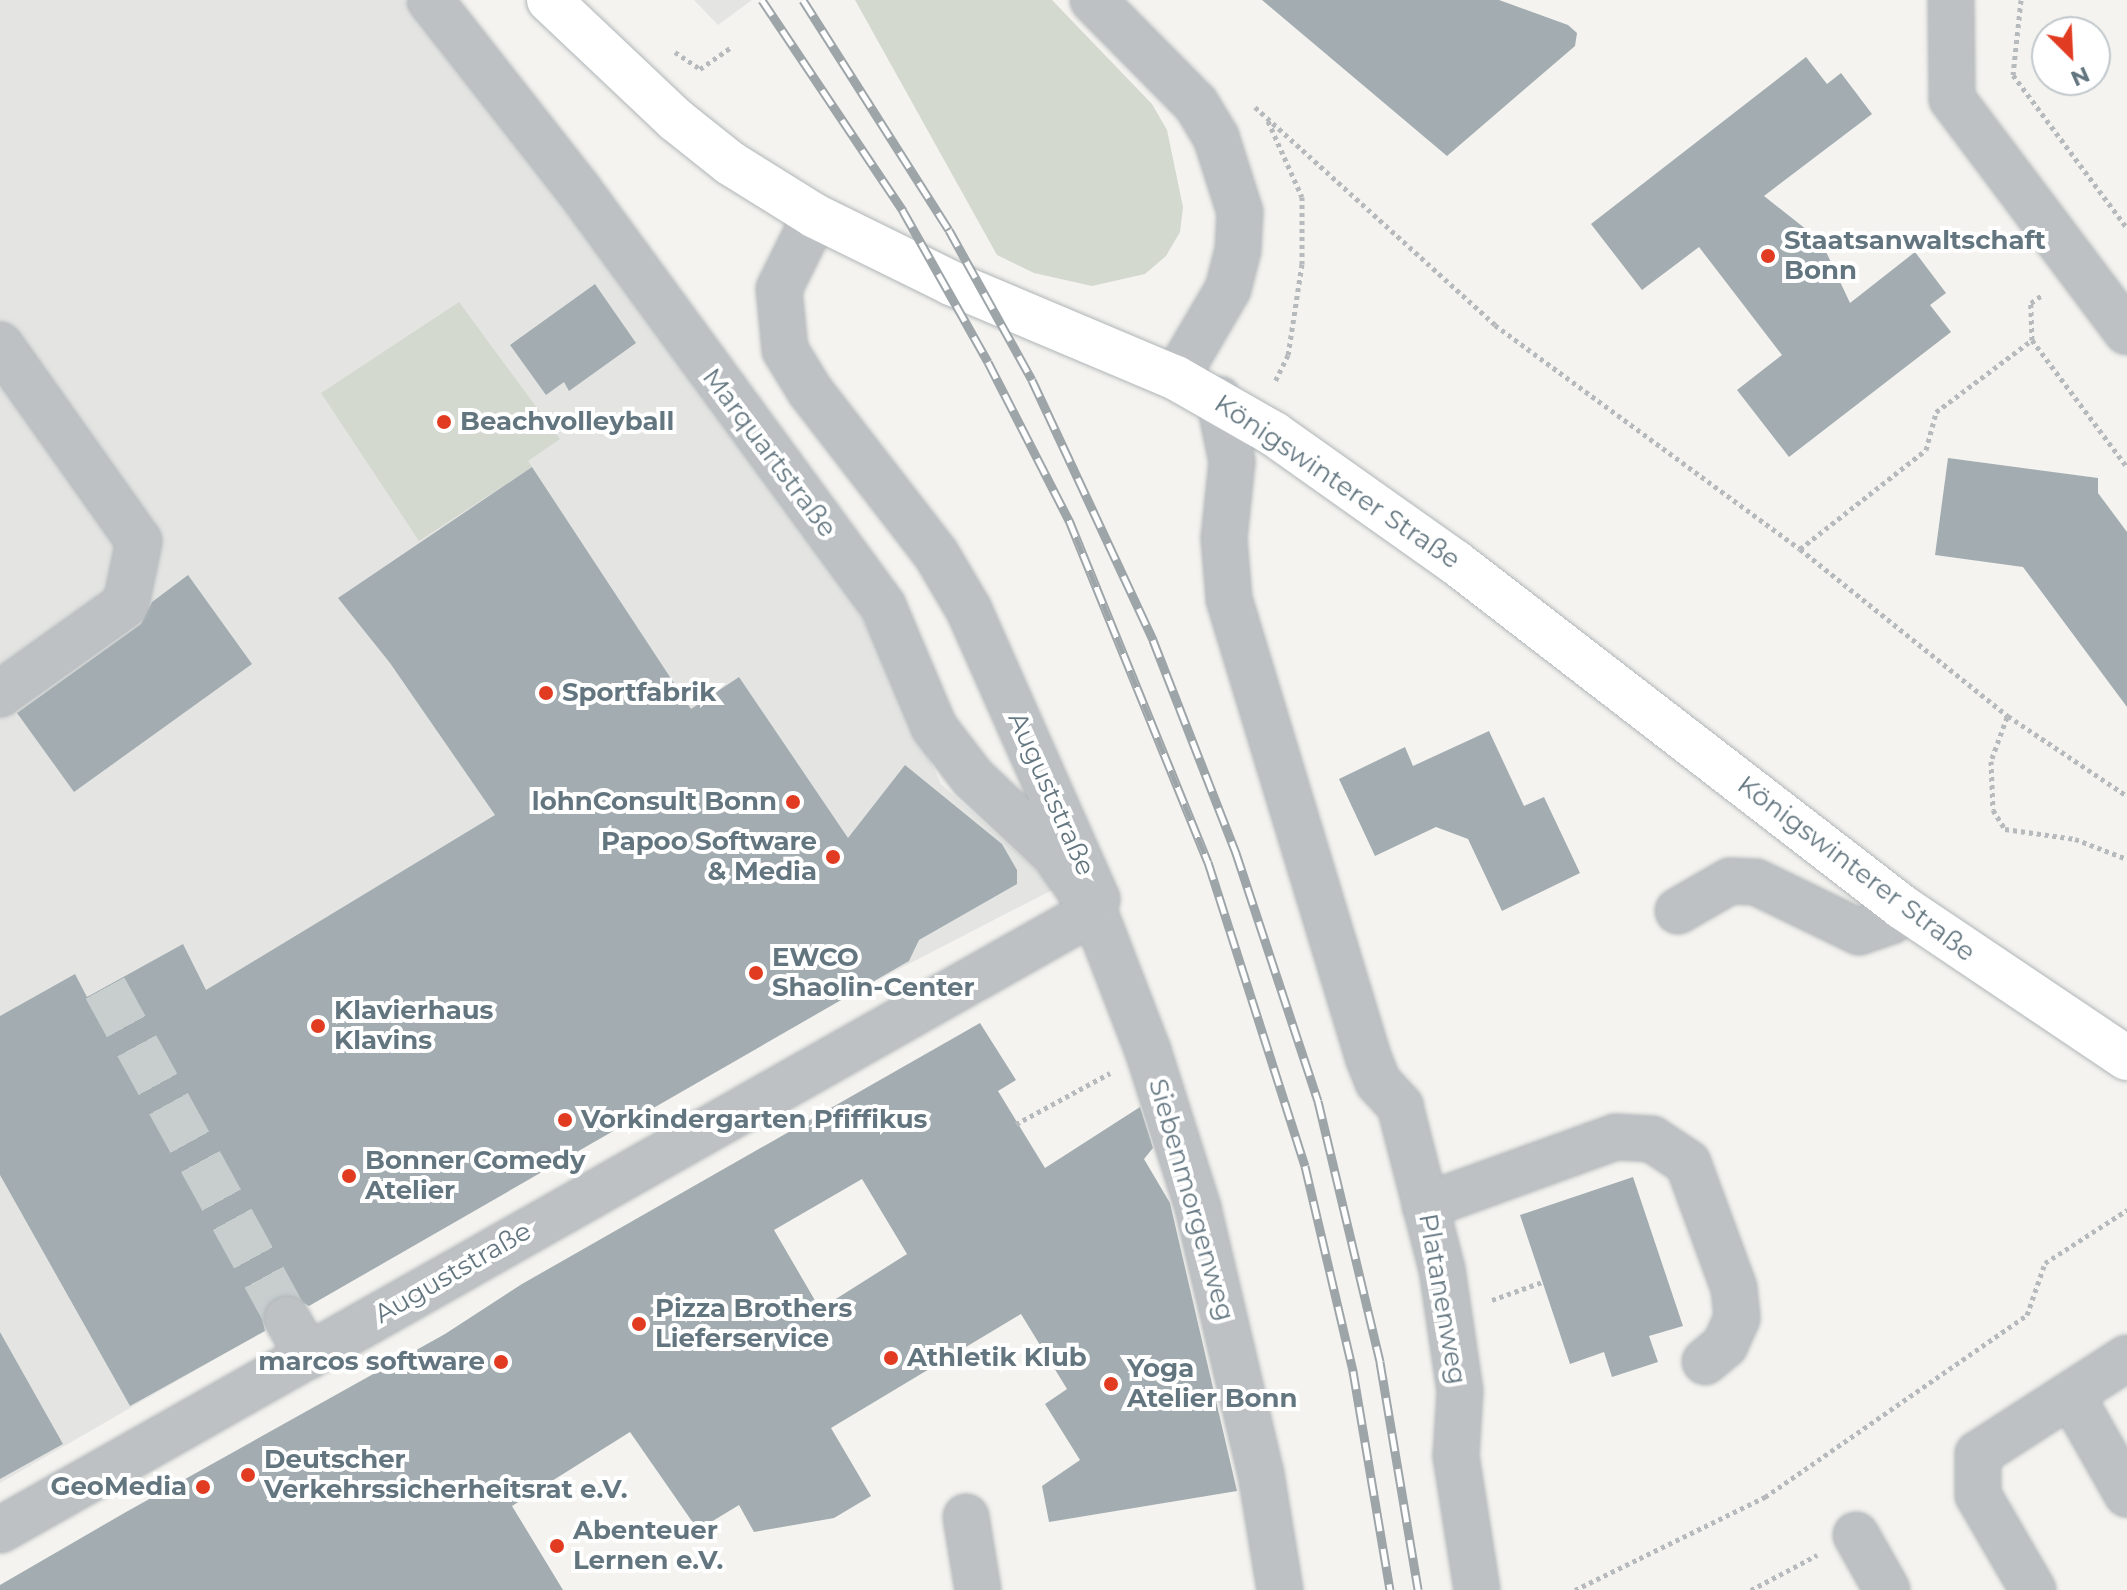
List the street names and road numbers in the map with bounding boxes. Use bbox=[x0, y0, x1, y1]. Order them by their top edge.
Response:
street label: Marquartstraße bbox=[695, 363, 843, 543]
street label: Königswinterer Straße bbox=[1208, 388, 1466, 576]
street label: Auguststraße bbox=[1001, 708, 1101, 880]
street label: Königswinterer Straße bbox=[1731, 769, 1981, 969]
street label: Siebenmorgenweg bbox=[1141, 1075, 1241, 1325]
street label: Platanenweg bbox=[1412, 1211, 1472, 1387]
street label: Auguststraße bbox=[369, 1216, 537, 1330]

